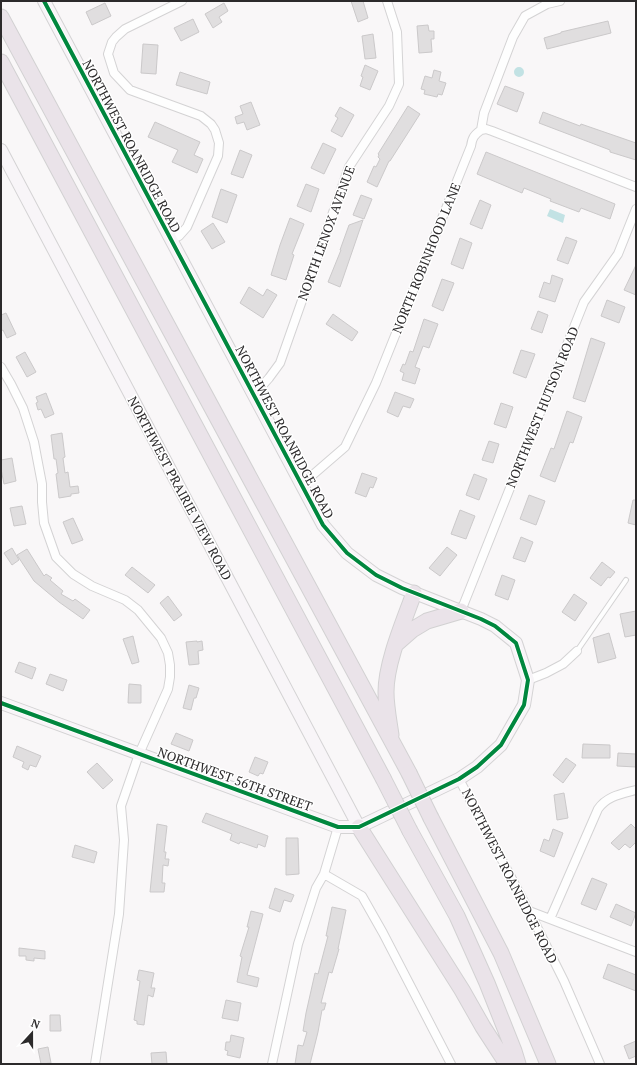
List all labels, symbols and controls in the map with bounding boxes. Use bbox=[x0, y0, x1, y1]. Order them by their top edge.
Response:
street label: NORTHWEST ROANRIDGE ROAD bbox=[79, 56, 185, 236]
street label: NORTH LENOX AVENUE bbox=[293, 163, 359, 303]
street label: NORTH ROBINHOOD LANE bbox=[387, 180, 465, 336]
street label: NORTHWEST HUTSON ROAD bbox=[501, 324, 583, 490]
street label: NORTHWEST ROANRIDGE ROAD bbox=[232, 342, 338, 522]
street label: NORTHWEST PRAIRIE VIEW ROAD bbox=[124, 393, 236, 583]
street label: NORTHWEST 56TH STREET bbox=[155, 743, 315, 815]
street label: NORTHWEST ROANRIDGE ROAD bbox=[458, 785, 562, 967]
north arrow bbox=[12, 1013, 52, 1053]
text: N bbox=[29, 1016, 43, 1032]

